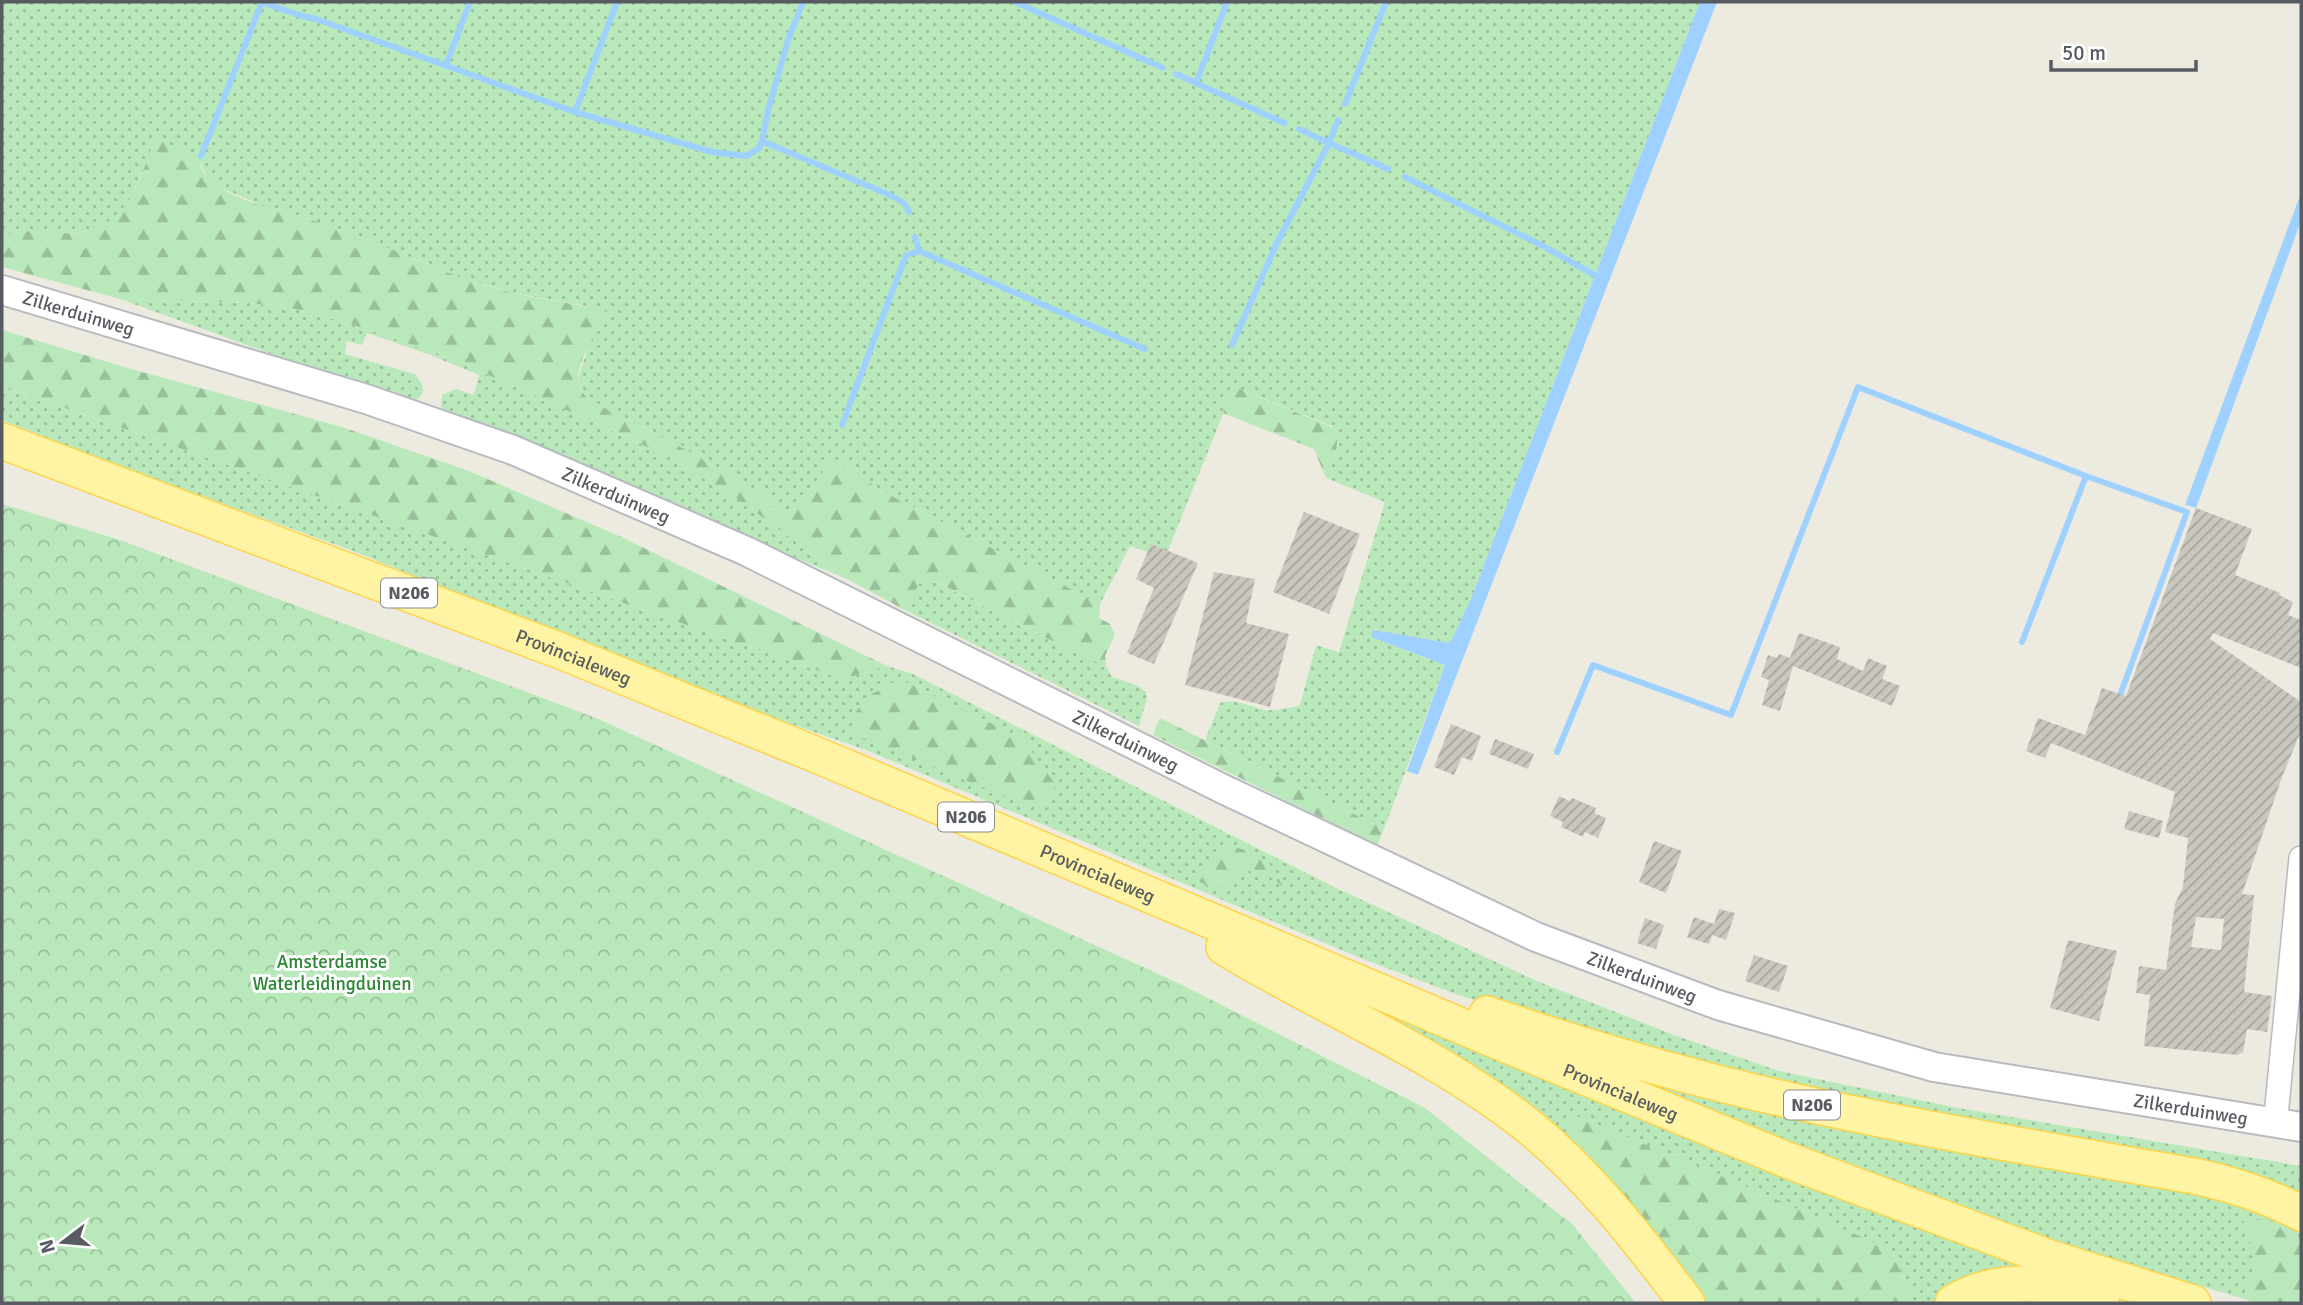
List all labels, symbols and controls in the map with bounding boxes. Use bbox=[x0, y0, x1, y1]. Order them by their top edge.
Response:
scale bar bbox=[2051, 28, 2196, 72]
text: 50 m bbox=[2062, 40, 2106, 66]
street label: Zilkerduinweg bbox=[20, 286, 137, 342]
street label: Zilkerduinweg bbox=[558, 462, 674, 530]
road number: N206 bbox=[381, 578, 437, 608]
street label: Provincialeweg bbox=[512, 624, 635, 691]
street label: Zilkerduinweg bbox=[1068, 705, 1182, 778]
road number: N206 bbox=[938, 802, 994, 832]
street label: Provincialeweg bbox=[1036, 839, 1158, 909]
street label: Zilkerduinweg bbox=[1583, 946, 1700, 1009]
park label: Amsterdamse Waterleidingduinen bbox=[252, 950, 412, 996]
street label: Provincialeweg bbox=[1559, 1058, 1682, 1127]
street label: Zilkerduinweg bbox=[2132, 1089, 2250, 1131]
road number: N206 bbox=[1784, 1090, 1840, 1120]
north arrow bbox=[28, 1207, 98, 1277]
text: N bbox=[34, 1237, 61, 1256]

